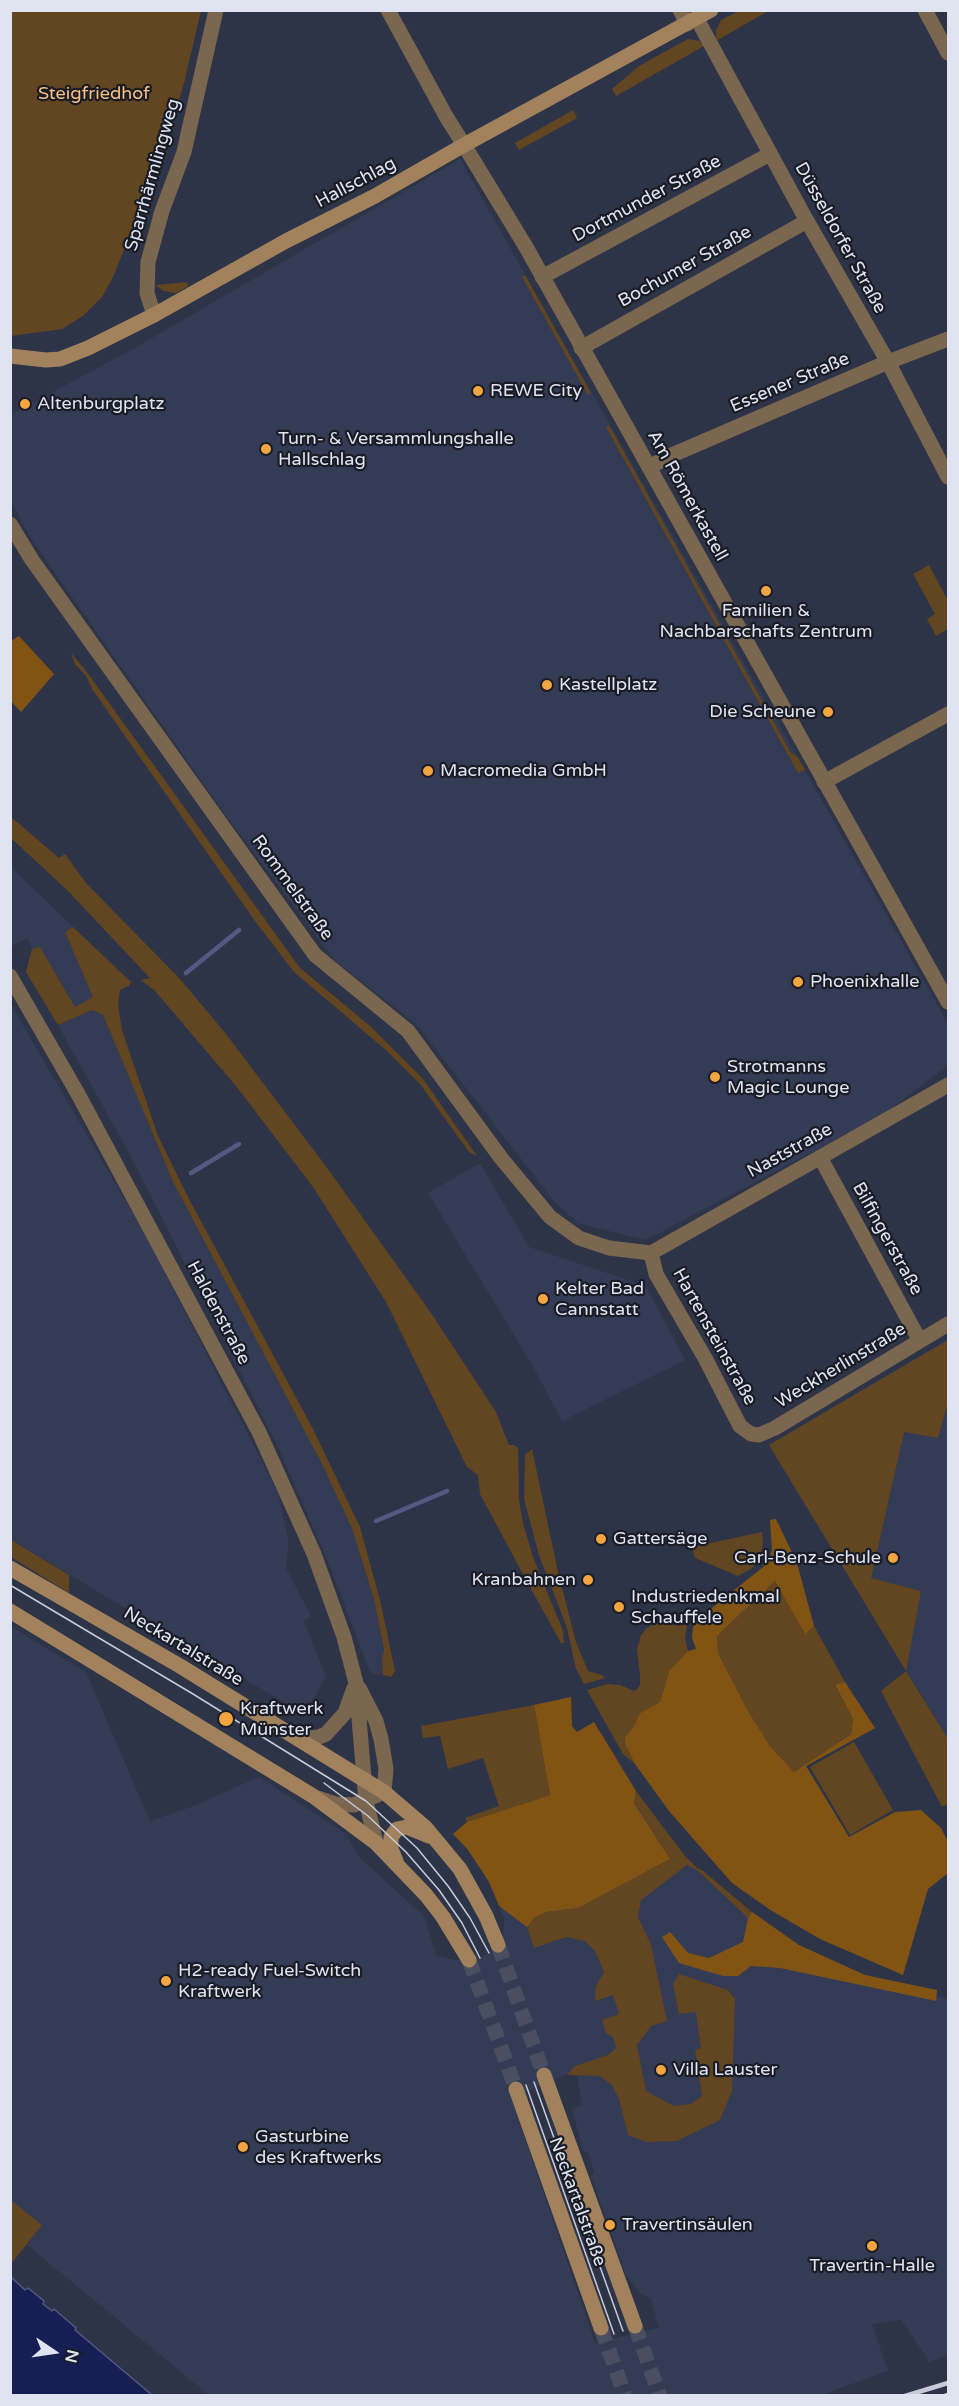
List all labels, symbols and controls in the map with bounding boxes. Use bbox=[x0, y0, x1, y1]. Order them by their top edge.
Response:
park label: Steigfriedhof bbox=[38, 83, 150, 105]
street label: Sparrhärmlingweg bbox=[121, 96, 185, 254]
street label: Dortmunder Straße bbox=[569, 151, 725, 247]
street label: Hallschlag bbox=[312, 153, 400, 213]
street label: Düsseldorfer Straße bbox=[790, 159, 890, 317]
street label: Bochumer Straße bbox=[615, 221, 755, 313]
street label: Essener Straße bbox=[727, 348, 853, 418]
place label: REWE City bbox=[490, 380, 582, 402]
marker: REWE City bbox=[471, 384, 485, 398]
place label: Altenburgplatz bbox=[37, 393, 165, 415]
marker: Altenburgplatz bbox=[18, 397, 32, 411]
street label: Am Römerkastell bbox=[642, 427, 732, 565]
place label: Turn- & Versammlungshalle Hallschlag bbox=[278, 428, 514, 470]
marker: Turn- & Versammlungshalle Hallschlag bbox=[259, 442, 273, 456]
marker: Familien & Nachbarschafts Zentrum bbox=[759, 584, 773, 598]
place label: Familien & Nachbarschafts Zentrum bbox=[659, 600, 873, 642]
place label: Kastellplatz bbox=[559, 674, 657, 696]
marker: Kastellplatz bbox=[540, 678, 554, 692]
place label: Die Scheune bbox=[709, 701, 816, 723]
marker: Die Scheune bbox=[821, 705, 835, 719]
place label: Macromedia GmbH bbox=[440, 760, 607, 782]
marker: Macromedia GmbH bbox=[421, 764, 435, 778]
street label: Rommelstraße bbox=[247, 831, 337, 945]
place label: Phoenixhalle bbox=[810, 971, 919, 993]
marker: Phoenixhalle bbox=[791, 975, 805, 989]
place label: Strotmanns Magic Lounge bbox=[727, 1056, 849, 1098]
marker: Strotmanns Magic Lounge bbox=[708, 1070, 722, 1084]
street label: Naststraße bbox=[744, 1119, 836, 1183]
street label: Bilfingerstraße bbox=[847, 1179, 927, 1299]
street label: Haldenstraße bbox=[182, 1257, 254, 1369]
street label: Hartensteinstraße bbox=[667, 1265, 761, 1409]
place label: Kelter Bad Cannstatt bbox=[555, 1278, 644, 1320]
marker: Kelter Bad Cannstatt bbox=[536, 1292, 550, 1306]
street label: Weckherlinstraße bbox=[772, 1318, 910, 1414]
place label: Gattersäge bbox=[613, 1528, 708, 1550]
marker: Gattersäge bbox=[594, 1532, 608, 1546]
place label: Carl-Benz-Schule bbox=[734, 1547, 881, 1569]
marker: Carl-Benz-Schule bbox=[886, 1551, 900, 1565]
place label: Kranbahnen bbox=[471, 1569, 576, 1591]
marker: Kranbahnen bbox=[581, 1573, 595, 1587]
place label: Industriedenkmal Schauffele bbox=[631, 1586, 780, 1628]
marker: Industriedenkmal Schauffele bbox=[612, 1600, 626, 1614]
street label: Neckartalstraße bbox=[119, 1603, 247, 1691]
place label: Kraftwerk Münster bbox=[240, 1698, 323, 1740]
marker: Kraftwerk Münster bbox=[217, 1710, 235, 1728]
place label: H2-ready Fuel-Switch Kraftwerk bbox=[178, 1960, 361, 2002]
marker: H2-ready Fuel-Switch Kraftwerk bbox=[159, 1974, 173, 1988]
place label: Villa Lauster bbox=[673, 2059, 777, 2081]
marker: Villa Lauster bbox=[654, 2063, 668, 2077]
place label: Gasturbine des Kraftwerks bbox=[255, 2126, 382, 2168]
street label: Neckartalstraße bbox=[544, 2135, 610, 2269]
marker: Gasturbine des Kraftwerks bbox=[236, 2140, 250, 2154]
place label: Travertinsäulen bbox=[622, 2214, 753, 2236]
marker: Travertinsäulen bbox=[603, 2218, 617, 2232]
marker: Travertin-Halle bbox=[865, 2239, 879, 2253]
place label: Travertin-Halle bbox=[809, 2255, 935, 2277]
north arrow bbox=[24, 2322, 84, 2382]
text: N bbox=[60, 2348, 83, 2365]

